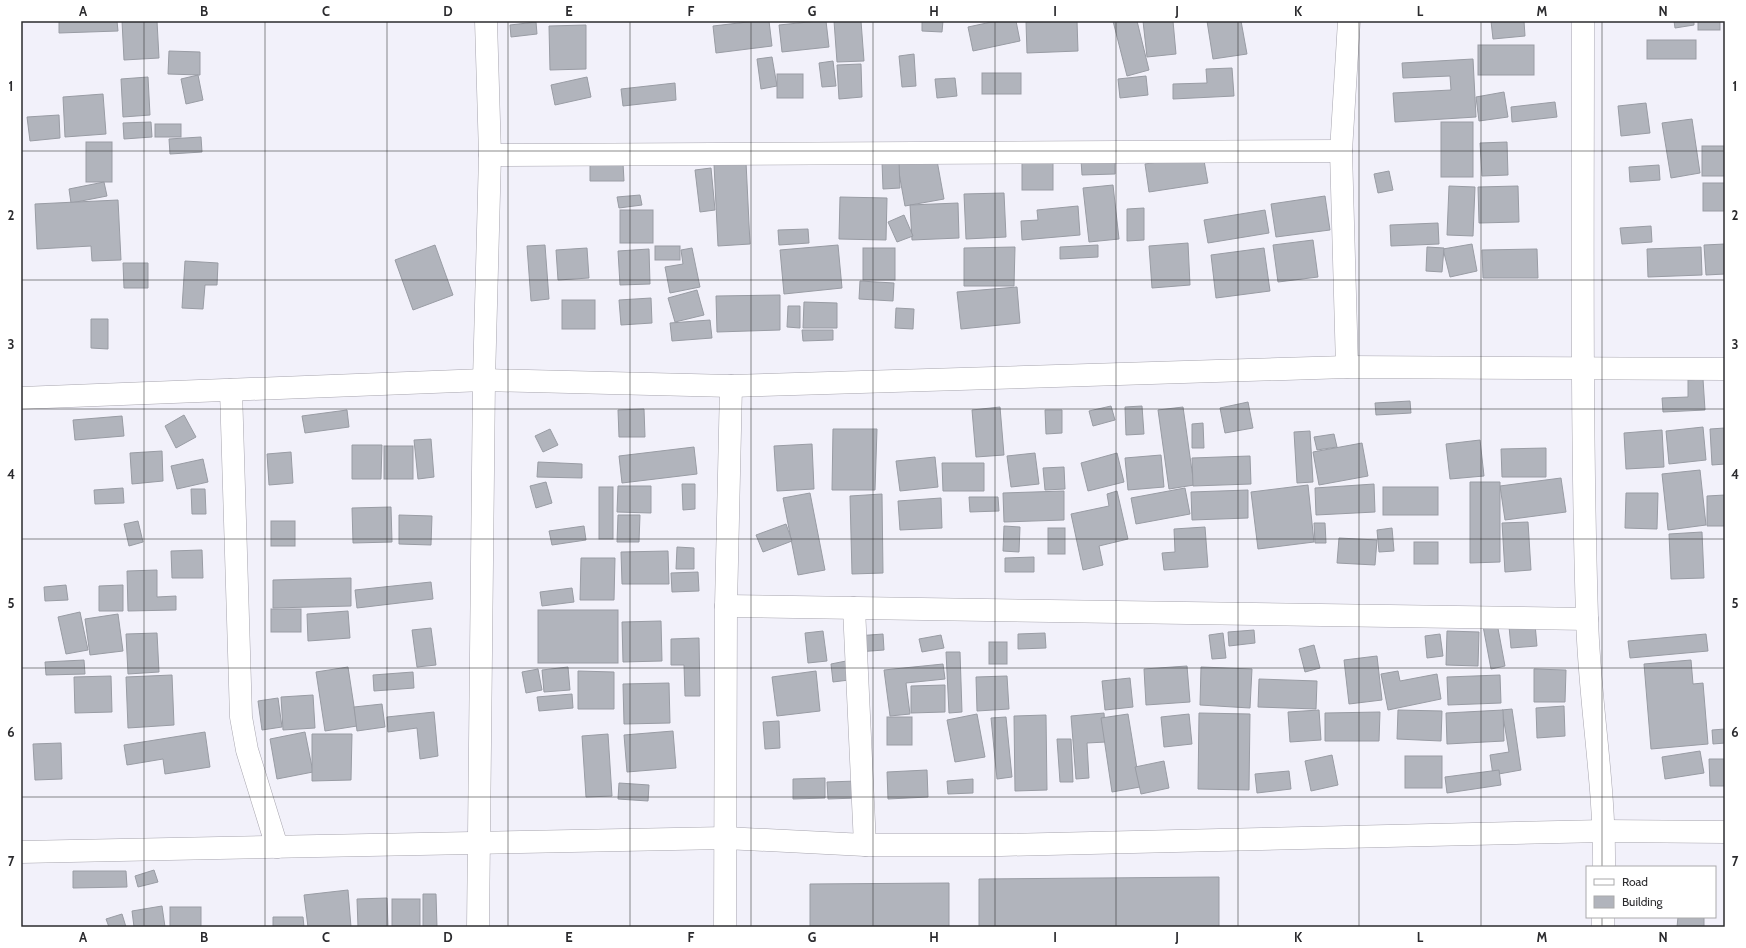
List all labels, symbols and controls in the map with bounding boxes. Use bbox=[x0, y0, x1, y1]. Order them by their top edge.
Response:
text: A bbox=[79, 3, 88, 19]
text: B bbox=[200, 3, 208, 19]
text: C bbox=[322, 3, 330, 19]
text: D bbox=[443, 3, 453, 19]
text: E bbox=[565, 3, 573, 19]
text: F bbox=[688, 3, 695, 19]
text: G bbox=[808, 3, 817, 19]
text: H bbox=[929, 3, 939, 19]
text: I bbox=[1053, 3, 1057, 19]
text: J bbox=[1174, 3, 1179, 19]
text: K bbox=[1294, 3, 1303, 19]
text: L bbox=[1417, 3, 1424, 19]
text: M bbox=[1537, 3, 1548, 19]
text: N bbox=[1658, 3, 1668, 19]
text: 1 bbox=[9, 78, 13, 94]
text: 1 bbox=[1733, 78, 1737, 94]
text: 2 bbox=[8, 207, 15, 223]
text: 2 bbox=[1732, 207, 1739, 223]
text: 3 bbox=[7, 336, 15, 352]
text: 3 bbox=[1731, 336, 1739, 352]
text: 4 bbox=[7, 466, 15, 482]
text: 4 bbox=[1731, 466, 1739, 482]
text: 5 bbox=[8, 595, 15, 611]
text: 5 bbox=[1732, 595, 1739, 611]
text: 6 bbox=[7, 724, 15, 740]
text: 6 bbox=[1731, 724, 1739, 740]
text: 7 bbox=[8, 853, 15, 869]
text: 7 bbox=[1732, 853, 1739, 869]
legend bbox=[1586, 866, 1716, 918]
text: Road bbox=[1622, 874, 1648, 889]
text: Building bbox=[1622, 894, 1664, 909]
text: A bbox=[79, 929, 88, 945]
text: B bbox=[200, 929, 208, 945]
text: C bbox=[322, 929, 330, 945]
text: D bbox=[443, 929, 453, 945]
text: E bbox=[565, 929, 573, 945]
text: F bbox=[688, 929, 695, 945]
text: G bbox=[808, 929, 817, 945]
text: H bbox=[929, 929, 939, 945]
text: I bbox=[1053, 929, 1057, 945]
text: J bbox=[1174, 929, 1179, 945]
text: K bbox=[1294, 929, 1303, 945]
text: L bbox=[1417, 929, 1424, 945]
text: M bbox=[1537, 929, 1548, 945]
text: N bbox=[1658, 929, 1668, 945]

